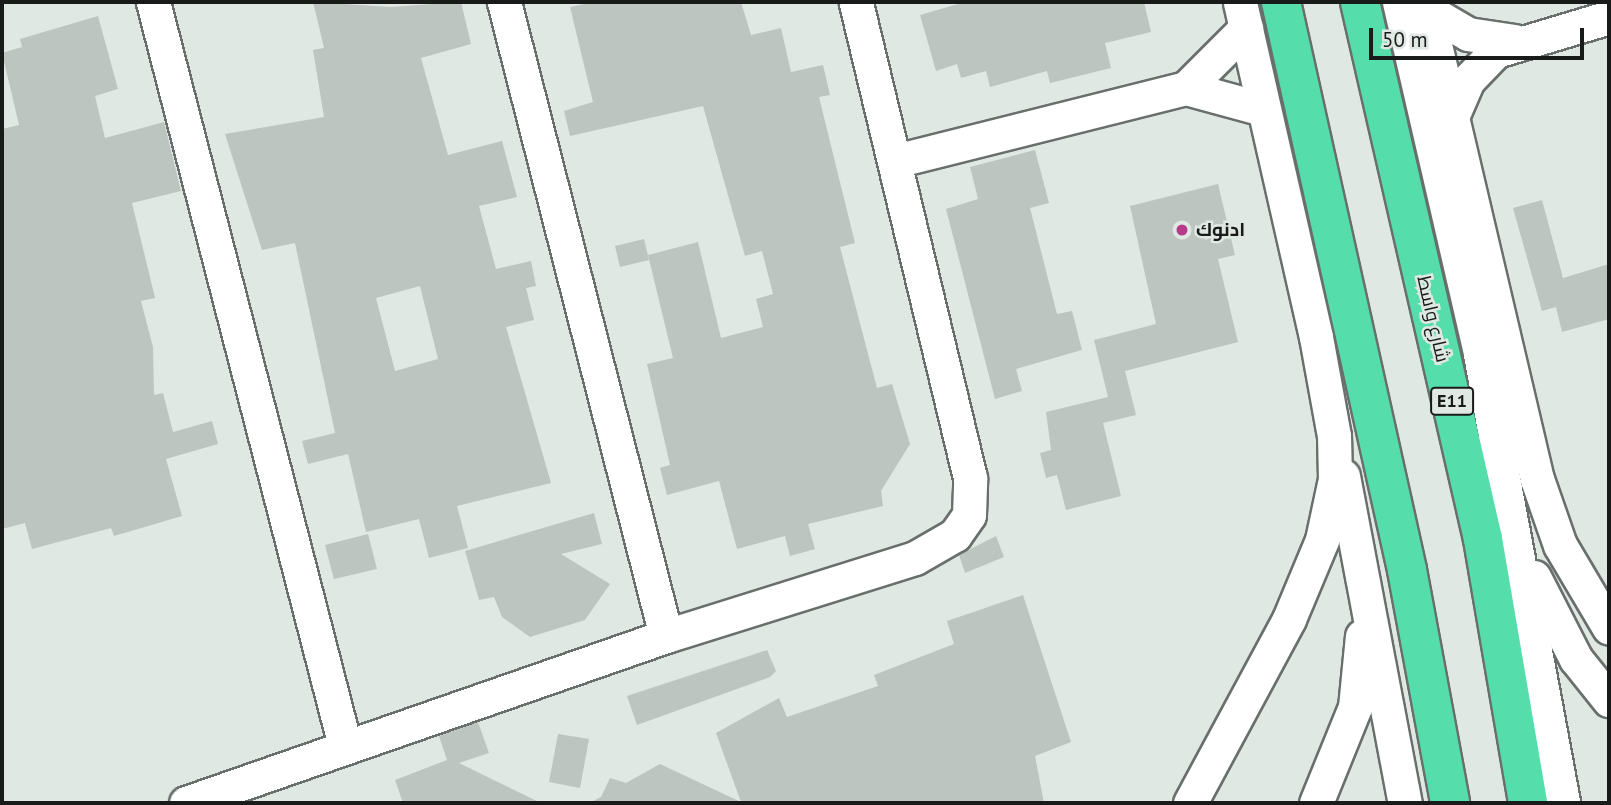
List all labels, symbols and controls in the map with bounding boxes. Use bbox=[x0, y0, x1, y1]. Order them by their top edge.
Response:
scale bar bbox=[1373, 14, 1588, 58]
text: 50 m bbox=[1382, 26, 1428, 53]
place label: ادنوك bbox=[1196, 219, 1245, 241]
marker: ادنوك bbox=[1174, 222, 1190, 238]
street label: شارع واسط bbox=[1412, 273, 1454, 365]
road number: E11 bbox=[1429, 386, 1475, 416]

